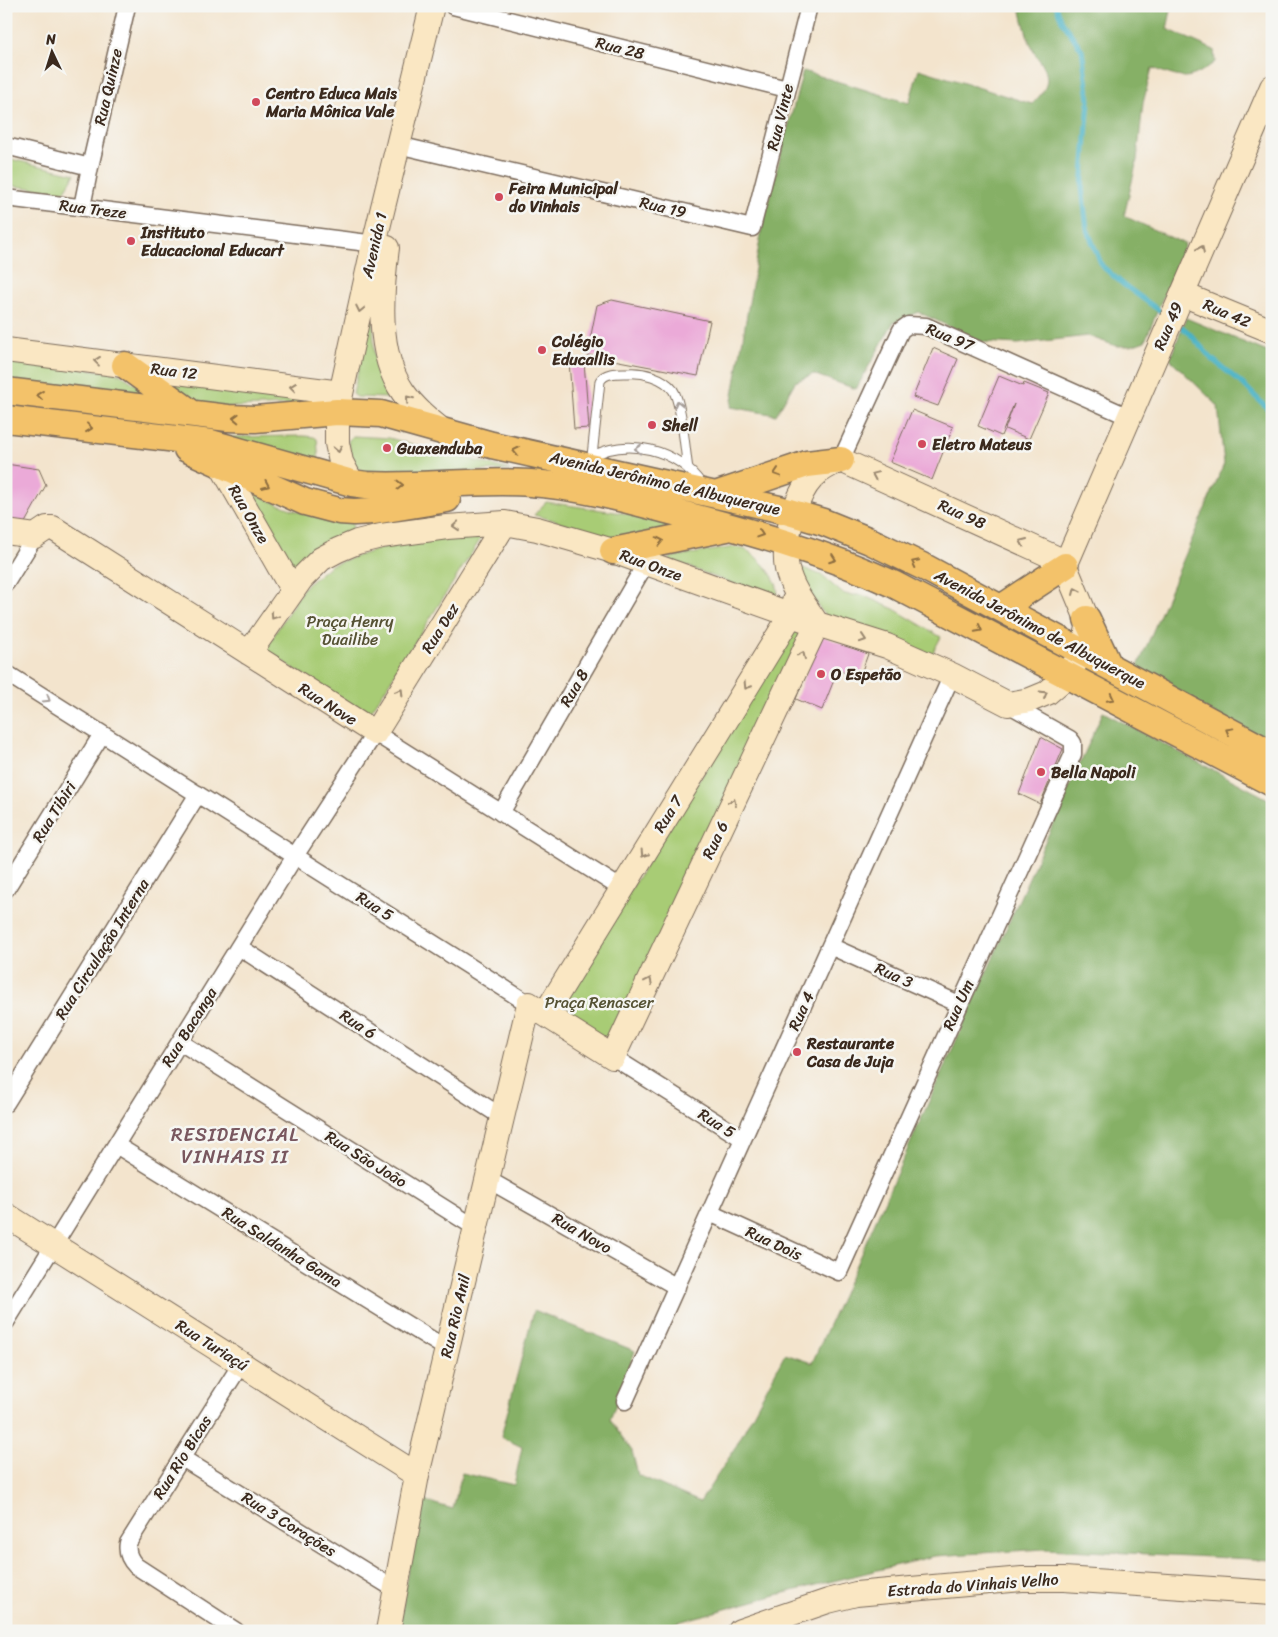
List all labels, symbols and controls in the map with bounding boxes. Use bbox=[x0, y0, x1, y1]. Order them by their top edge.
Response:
text: N bbox=[44, 27, 57, 52]
north arrow bbox=[28, 28, 78, 78]
street label: Rua 28 bbox=[593, 28, 648, 68]
street label: Rua Quinze bbox=[85, 46, 131, 128]
place label: Centro Educa Mais Maria Mônica Vale bbox=[265, 79, 397, 126]
street label: Rua Vinte bbox=[758, 80, 802, 154]
marker: Centro Educa Mais Maria Mônica Vale bbox=[250, 96, 262, 108]
place label: Feira Municipal do Vinhais bbox=[508, 174, 619, 221]
street label: Rua 19 bbox=[637, 188, 689, 226]
street label: Rua Treze bbox=[58, 190, 128, 228]
marker: Feira Municipal do Vinhais bbox=[493, 191, 505, 203]
street label: Avenida 1 bbox=[352, 209, 396, 282]
place label: Instituto Educacional Educart bbox=[140, 218, 285, 265]
marker: Instituto Educacional Educart bbox=[125, 235, 137, 247]
one-way arrow bbox=[1195, 245, 1206, 254]
street label: Rua 42 bbox=[1198, 290, 1256, 336]
street label: Rua 49 bbox=[1145, 297, 1191, 355]
one-way arrow bbox=[355, 304, 366, 313]
street label: Rua 97 bbox=[922, 314, 979, 360]
place label: Colégio Educallis bbox=[551, 327, 615, 374]
marker: Colégio Educallis bbox=[536, 344, 548, 356]
street label: Rua 12 bbox=[149, 354, 199, 388]
one-way arrow bbox=[93, 356, 101, 367]
one-way arrow bbox=[289, 382, 297, 393]
one-way arrow bbox=[36, 390, 44, 401]
one-way arrow bbox=[406, 396, 414, 405]
one-way arrow bbox=[673, 400, 683, 408]
place label: Shell bbox=[661, 411, 699, 440]
one-way arrow bbox=[232, 413, 240, 424]
marker: Shell bbox=[646, 419, 658, 431]
one-way arrow bbox=[86, 422, 94, 433]
place label: Eletro Mateus bbox=[932, 430, 1032, 459]
place label: Guaxenduba bbox=[396, 434, 483, 463]
marker: Eletro Mateus bbox=[916, 438, 928, 450]
marker: Guaxenduba bbox=[381, 442, 393, 454]
street label: Avenida Jerônimo de Albuquerque bbox=[546, 442, 783, 524]
one-way arrow bbox=[634, 443, 642, 454]
one-way arrow bbox=[333, 444, 343, 453]
one-way arrow bbox=[512, 446, 521, 456]
one-way arrow bbox=[773, 467, 782, 477]
one-way arrow bbox=[871, 470, 880, 481]
one-way arrow bbox=[261, 478, 270, 489]
street label: Rua Onze bbox=[220, 479, 278, 550]
one-way arrow bbox=[397, 480, 405, 491]
street label: Rua 98 bbox=[933, 491, 991, 538]
one-way arrow bbox=[452, 520, 460, 531]
one-way arrow bbox=[755, 529, 763, 539]
one-way arrow bbox=[656, 536, 665, 547]
one-way arrow bbox=[1019, 538, 1028, 549]
street label: Rua Onze bbox=[616, 540, 687, 590]
one-way arrow bbox=[828, 553, 836, 563]
one-way arrow bbox=[911, 559, 920, 569]
street label: Avenida Jerônimo de Albuquerque bbox=[928, 560, 1151, 697]
one-way arrow bbox=[1072, 587, 1083, 596]
street label: Rua Dez bbox=[413, 597, 467, 659]
park label: Praça Henry Duailibe bbox=[307, 607, 394, 654]
one-way arrow bbox=[271, 610, 280, 620]
one-way arrow bbox=[974, 623, 983, 633]
one-way arrow bbox=[858, 633, 867, 643]
one-way arrow bbox=[796, 651, 806, 660]
place label: O Espetão bbox=[830, 660, 902, 689]
street label: Rua 8 bbox=[551, 663, 597, 713]
marker: O Espetão bbox=[815, 668, 827, 680]
street label: Rua Nove bbox=[293, 674, 363, 734]
one-way arrow bbox=[744, 681, 754, 690]
one-way arrow bbox=[394, 688, 404, 697]
one-way arrow bbox=[1039, 690, 1048, 700]
one-way arrow bbox=[1105, 692, 1114, 702]
one-way arrow bbox=[42, 693, 51, 703]
one-way arrow bbox=[1225, 727, 1234, 737]
place label: Bella Napoli bbox=[1051, 758, 1137, 787]
marker: Bella Napoli bbox=[1035, 766, 1047, 778]
street label: Rua Tibiri bbox=[24, 775, 85, 848]
street label: Rua 7 bbox=[645, 789, 691, 838]
one-way arrow bbox=[726, 798, 737, 807]
street label: Rua 6 bbox=[693, 816, 737, 864]
one-way arrow bbox=[640, 849, 650, 858]
street label: Rua Circulação Interna bbox=[47, 872, 158, 1025]
street label: Rua 5 bbox=[350, 883, 400, 929]
street label: Rua 3 bbox=[870, 954, 918, 996]
street label: Rua Um bbox=[934, 975, 982, 1035]
one-way arrow bbox=[642, 977, 653, 986]
street label: Rua Bacanga bbox=[153, 981, 226, 1073]
street label: Rua 4 bbox=[780, 987, 822, 1035]
park label: Praça Renascer bbox=[545, 988, 655, 1017]
street label: Rua 6 bbox=[334, 1001, 382, 1047]
place label: Restaurante Casa de Juja bbox=[806, 1029, 895, 1076]
marker: Restaurante Casa de Juja bbox=[791, 1046, 803, 1058]
street label: Rua 5 bbox=[692, 1100, 742, 1146]
district label: RESIDENCIAL VINHAIS II bbox=[171, 1118, 299, 1173]
street label: Rua São João bbox=[319, 1122, 413, 1196]
street label: Rua Saldanha Gama bbox=[216, 1198, 348, 1296]
street label: Rua Novo bbox=[547, 1204, 617, 1262]
street label: Rua Dois bbox=[741, 1217, 808, 1269]
street label: Rua Rio Anil bbox=[431, 1271, 479, 1361]
street label: Rua Turiaçú bbox=[170, 1311, 255, 1379]
street label: Rua Rio Bicas bbox=[145, 1409, 220, 1505]
street label: Rua 3 Corações bbox=[236, 1483, 343, 1565]
street label: Estrada do Vinhais Velho bbox=[886, 1565, 1060, 1605]

